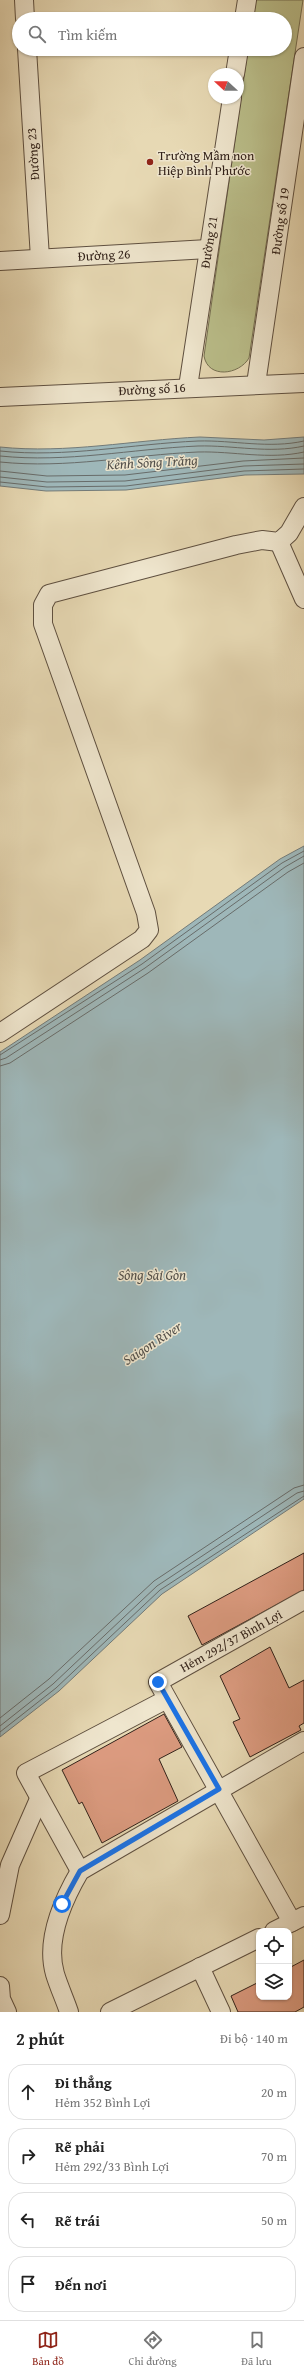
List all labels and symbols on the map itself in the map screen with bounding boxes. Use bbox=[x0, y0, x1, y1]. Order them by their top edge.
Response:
north arrow bbox=[208, 68, 244, 104]
street label: Đường 23 bbox=[22, 127, 44, 181]
place label: Trường Mầm non Hiệp Bình Phước bbox=[158, 146, 255, 180]
marker: Trường Mầm non Hiệp Bình Phước bbox=[145, 157, 155, 167]
street label: Đường số 19 bbox=[266, 186, 294, 256]
street label: Đường 21 bbox=[196, 215, 222, 269]
street label: Đường 26 bbox=[77, 244, 131, 266]
street label: Đường số 16 bbox=[118, 378, 186, 400]
water label: Kênh Sông Trăng bbox=[105, 450, 199, 474]
water label: Sông Sài Gòn bbox=[118, 1265, 186, 1285]
water label: Saigon River bbox=[119, 1316, 186, 1370]
street label: Hẻm 292/37 Bình Lợi bbox=[176, 1605, 286, 1677]
route end bbox=[149, 1673, 167, 1691]
route start bbox=[53, 1895, 71, 1913]

